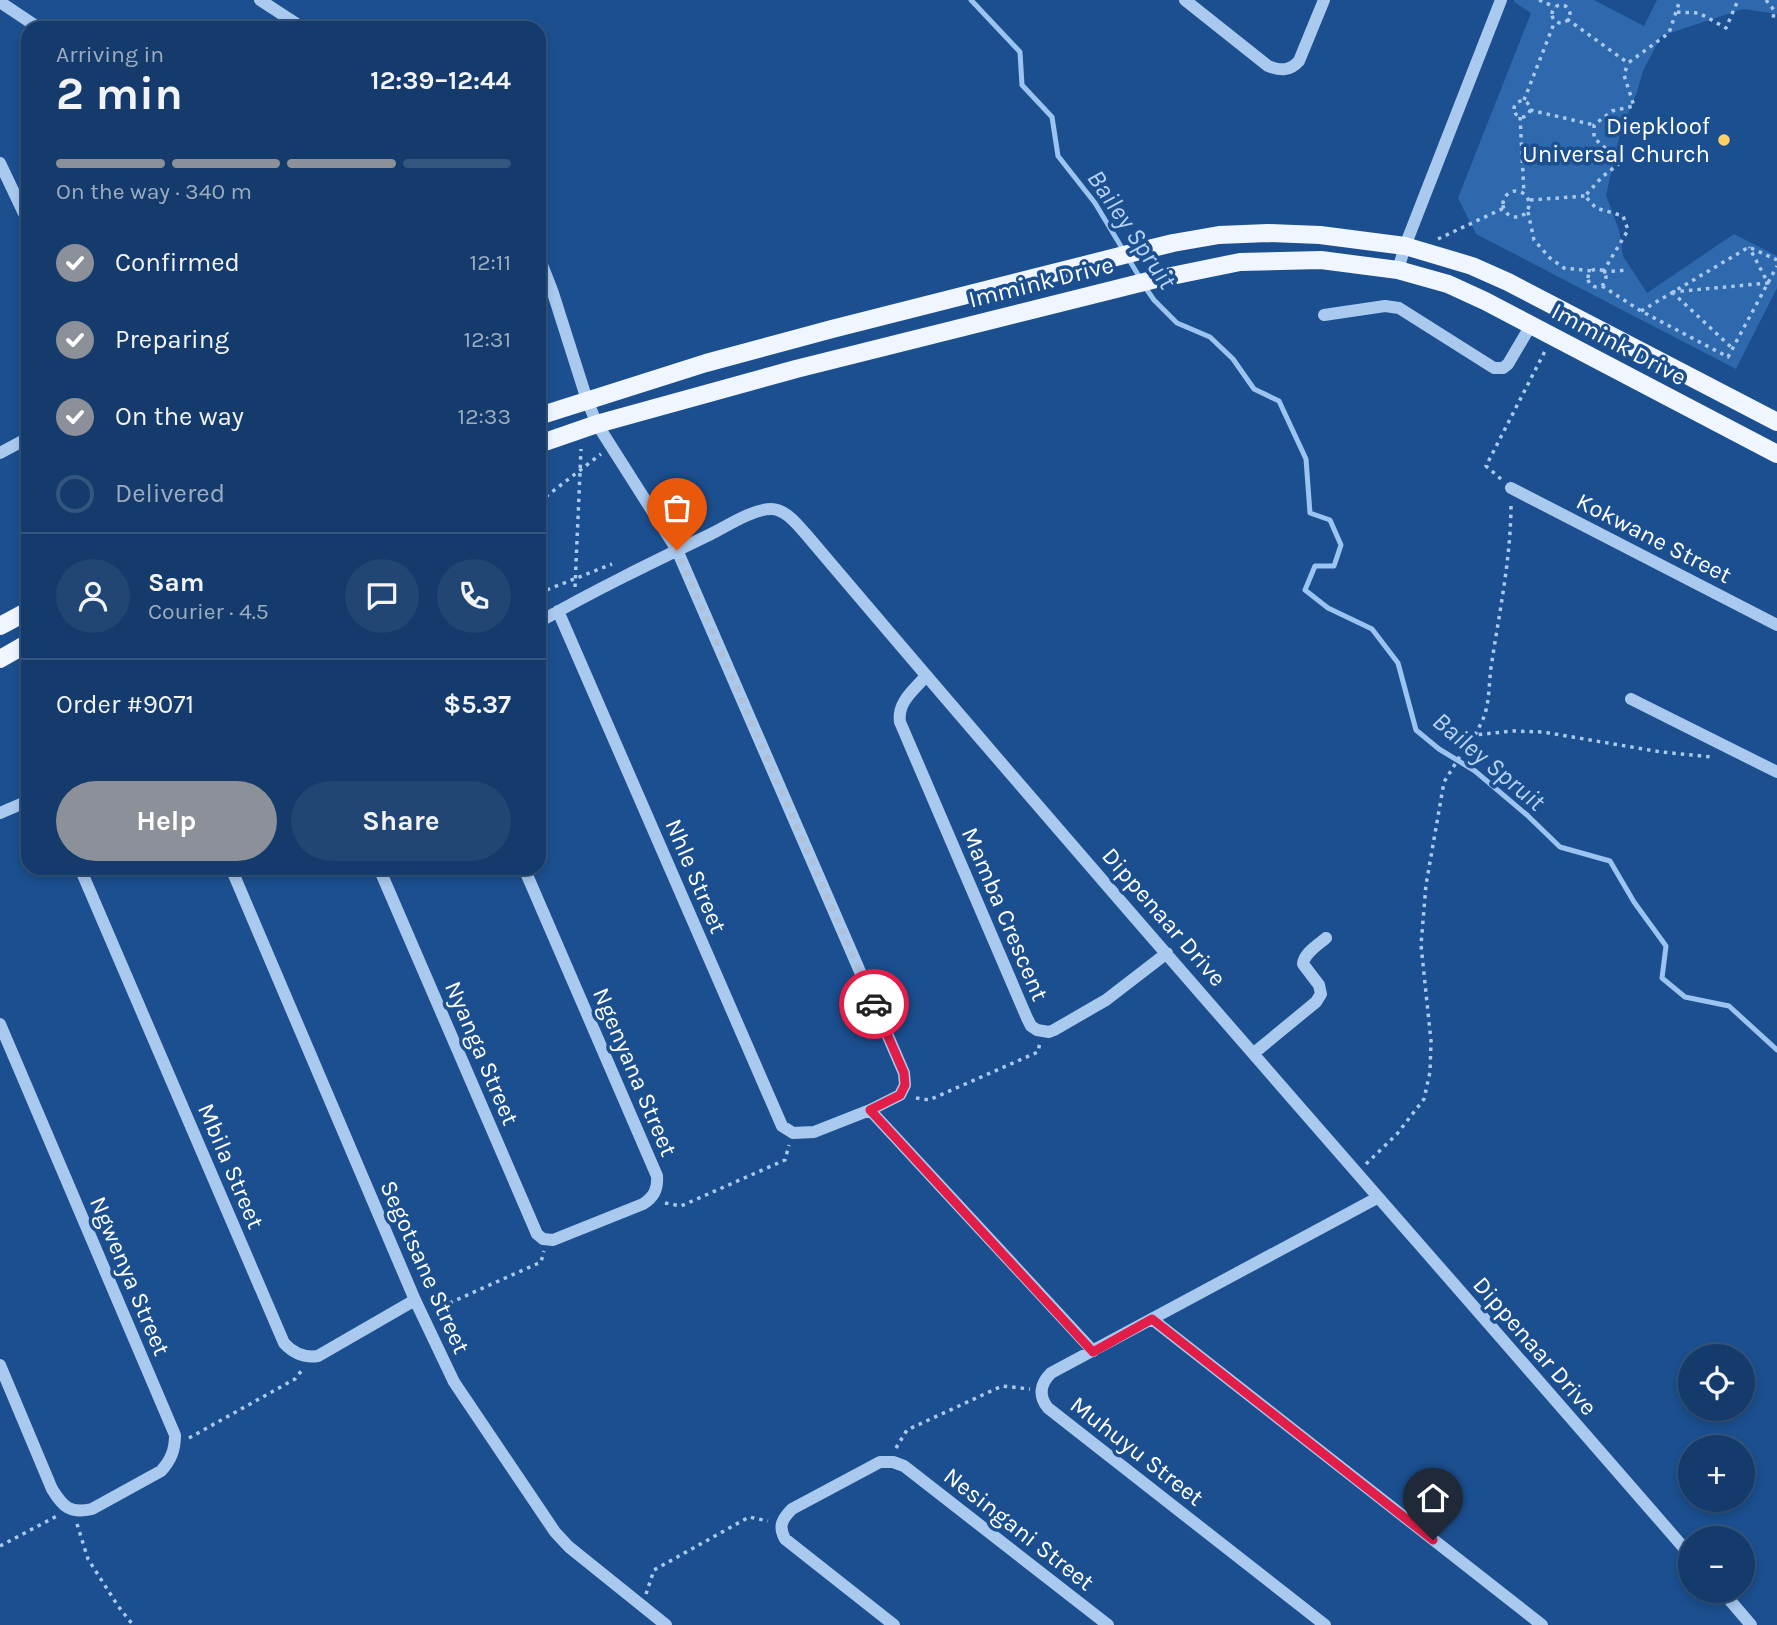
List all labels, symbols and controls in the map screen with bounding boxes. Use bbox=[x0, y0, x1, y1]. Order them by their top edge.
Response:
text: Arriving in bbox=[56, 41, 164, 68]
text: 12:39–12:44 bbox=[370, 65, 511, 96]
text: 2 min bbox=[56, 67, 183, 121]
place label: Diepkloof Universal Church bbox=[1522, 112, 1711, 168]
marker: Diepkloof Universal Church bbox=[1716, 132, 1732, 148]
water label: Bailey Spruit bbox=[1080, 164, 1183, 296]
text: On the way · 340 m bbox=[56, 178, 252, 205]
icon: check bbox=[56, 244, 94, 282]
text: Confirmed bbox=[115, 247, 240, 278]
text: 12:11 bbox=[470, 249, 511, 276]
street label: Immink Drive bbox=[966, 250, 1116, 314]
street label: Immink Drive bbox=[1547, 297, 1691, 391]
icon: check bbox=[56, 321, 94, 359]
text: Preparing bbox=[115, 324, 229, 355]
text: 12:31 bbox=[464, 326, 511, 353]
icon: check bbox=[56, 398, 94, 436]
text: On the way bbox=[115, 401, 244, 432]
text: 12:33 bbox=[458, 403, 511, 430]
text: Delivered bbox=[115, 478, 225, 509]
pin bbox=[647, 478, 707, 550]
street label: Kokwane Street bbox=[1572, 487, 1736, 589]
icon: bag bbox=[658, 489, 696, 527]
button: person bbox=[56, 559, 130, 633]
button: chat bbox=[345, 559, 419, 633]
button: phone bbox=[437, 559, 511, 633]
text: Sam bbox=[148, 567, 204, 598]
text: Courier · 4.5 bbox=[148, 598, 269, 625]
text: Order #9071 bbox=[56, 689, 194, 720]
text: $5.37 bbox=[443, 689, 511, 720]
water label: Bailey Spruit bbox=[1426, 705, 1552, 818]
button: Help bbox=[56, 781, 277, 861]
button: Share bbox=[291, 781, 511, 861]
street label: Nhle Street bbox=[659, 815, 733, 937]
street label: Mamba Crescent bbox=[956, 823, 1054, 1005]
street label: Dippenaar Drive bbox=[1096, 842, 1232, 992]
courier bbox=[839, 969, 909, 1039]
street label: Nyanga Street bbox=[439, 977, 525, 1129]
street label: Ngenyana Street bbox=[587, 983, 683, 1161]
icon: car bbox=[855, 985, 893, 1023]
street label: Mbila Street bbox=[192, 1099, 270, 1233]
street label: Segotsane Street bbox=[374, 1176, 476, 1358]
street label: Ngwenya Street bbox=[84, 1192, 176, 1360]
street label: Dippenaar Drive bbox=[1467, 1271, 1603, 1421]
map controls bbox=[1678, 1344, 1755, 1603]
button: locate bbox=[1678, 1344, 1755, 1421]
street label: Muhuyu Street bbox=[1065, 1390, 1209, 1512]
button: + bbox=[1678, 1435, 1755, 1512]
street label: Nesingani Street bbox=[938, 1462, 1100, 1596]
pin bbox=[1403, 1468, 1463, 1540]
icon: home bbox=[1414, 1479, 1452, 1517]
button: − bbox=[1678, 1526, 1755, 1603]

